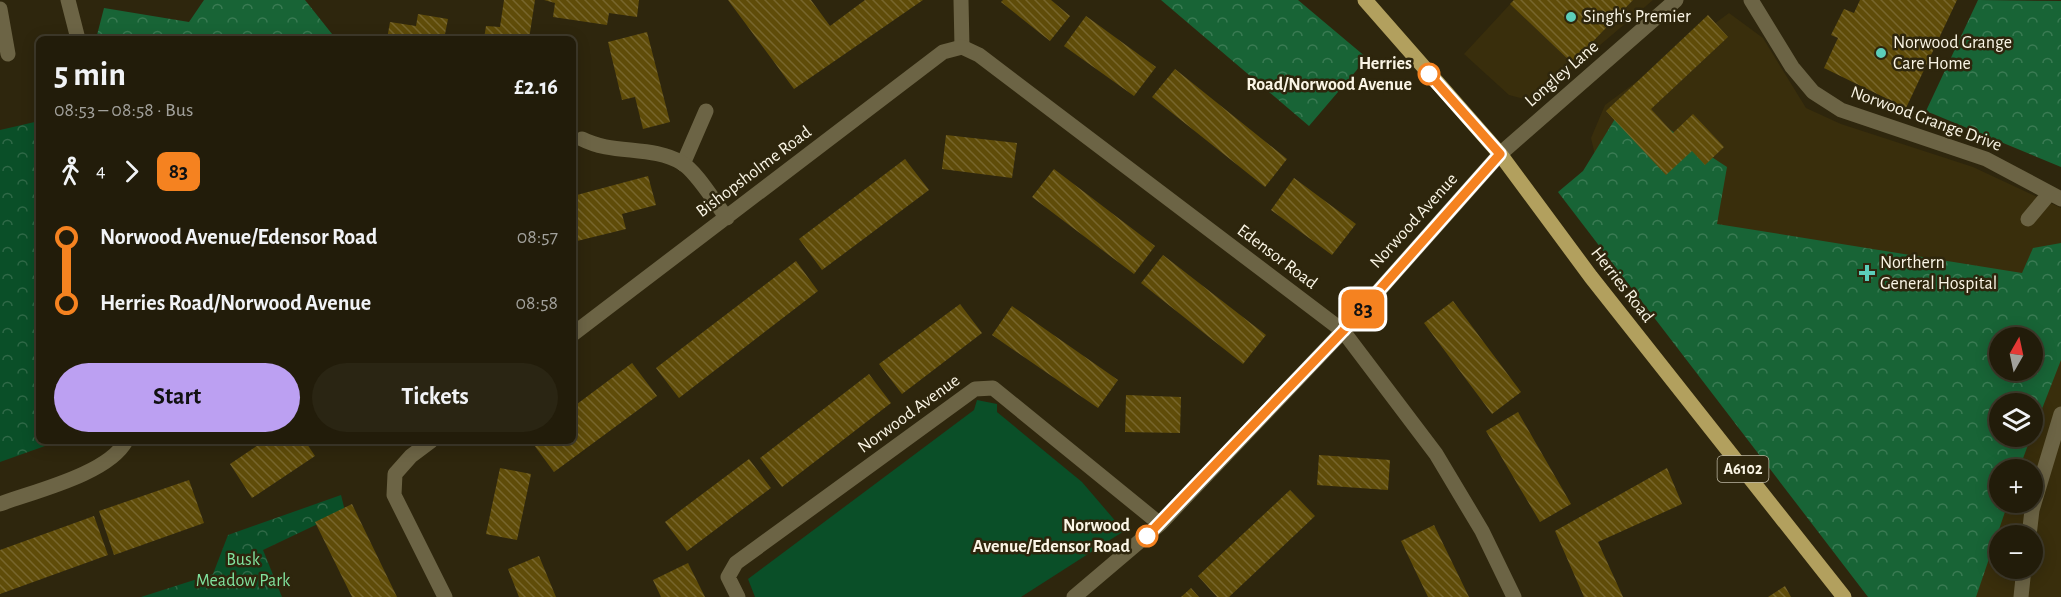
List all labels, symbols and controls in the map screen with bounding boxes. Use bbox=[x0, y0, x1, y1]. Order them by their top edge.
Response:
place label: Singh's Premier bbox=[1583, 8, 1691, 26]
marker: Singh's Premier bbox=[1564, 10, 1578, 24]
place label: Norwood Grange Care Home bbox=[1893, 34, 2012, 73]
street label: Longley Lane bbox=[1522, 38, 1602, 110]
marker: Norwood Grange Care Home bbox=[1874, 46, 1888, 60]
place label: Herries Road/Norwood Avenue bbox=[1246, 55, 1412, 94]
text: 5 min bbox=[54, 59, 126, 92]
marker: Herries Road/Norwood Avenue bbox=[1418, 63, 1440, 85]
text: £2.16 bbox=[514, 76, 558, 98]
street label: Norwood Grange Drive bbox=[1848, 83, 2004, 155]
text: 08:53 – 08:58 · Bus bbox=[54, 100, 193, 120]
street label: Bishopsholme Road bbox=[693, 123, 815, 221]
icon: walk bbox=[54, 155, 87, 188]
icon: forward bbox=[115, 155, 148, 188]
text: 4 bbox=[96, 161, 106, 181]
text: 83 bbox=[169, 161, 188, 182]
street label: Norwood Avenue bbox=[1367, 170, 1461, 272]
street label: Edensor Road bbox=[1234, 221, 1320, 293]
text: Norwood Avenue/Edensor Road bbox=[100, 226, 377, 248]
text: 08:57 bbox=[517, 227, 558, 247]
street label: Herries Road bbox=[1587, 244, 1657, 326]
place label: Northern General Hospital bbox=[1880, 254, 1997, 293]
marker: Northern General Hospital bbox=[1858, 264, 1876, 282]
line badge: 83 bbox=[1336, 290, 1390, 328]
text: Herries Road/Norwood Avenue bbox=[100, 292, 371, 314]
text: 08:58 bbox=[516, 293, 558, 313]
text: 83 bbox=[1353, 299, 1373, 320]
north arrow bbox=[1989, 327, 2043, 381]
map controls bbox=[1989, 327, 2043, 579]
button: Start bbox=[54, 363, 300, 432]
button: Tickets bbox=[312, 363, 558, 432]
street label: Norwood Avenue bbox=[855, 371, 963, 457]
button: layers bbox=[1989, 393, 2043, 447]
road number: A6102 bbox=[1718, 456, 1768, 482]
button: + bbox=[1989, 459, 2043, 513]
place label: Norwood Avenue/Edensor Road bbox=[973, 517, 1131, 556]
marker: Norwood Avenue/Edensor Road bbox=[1136, 525, 1158, 547]
button: − bbox=[1989, 525, 2043, 579]
park label: Busk Meadow Park bbox=[196, 551, 291, 590]

